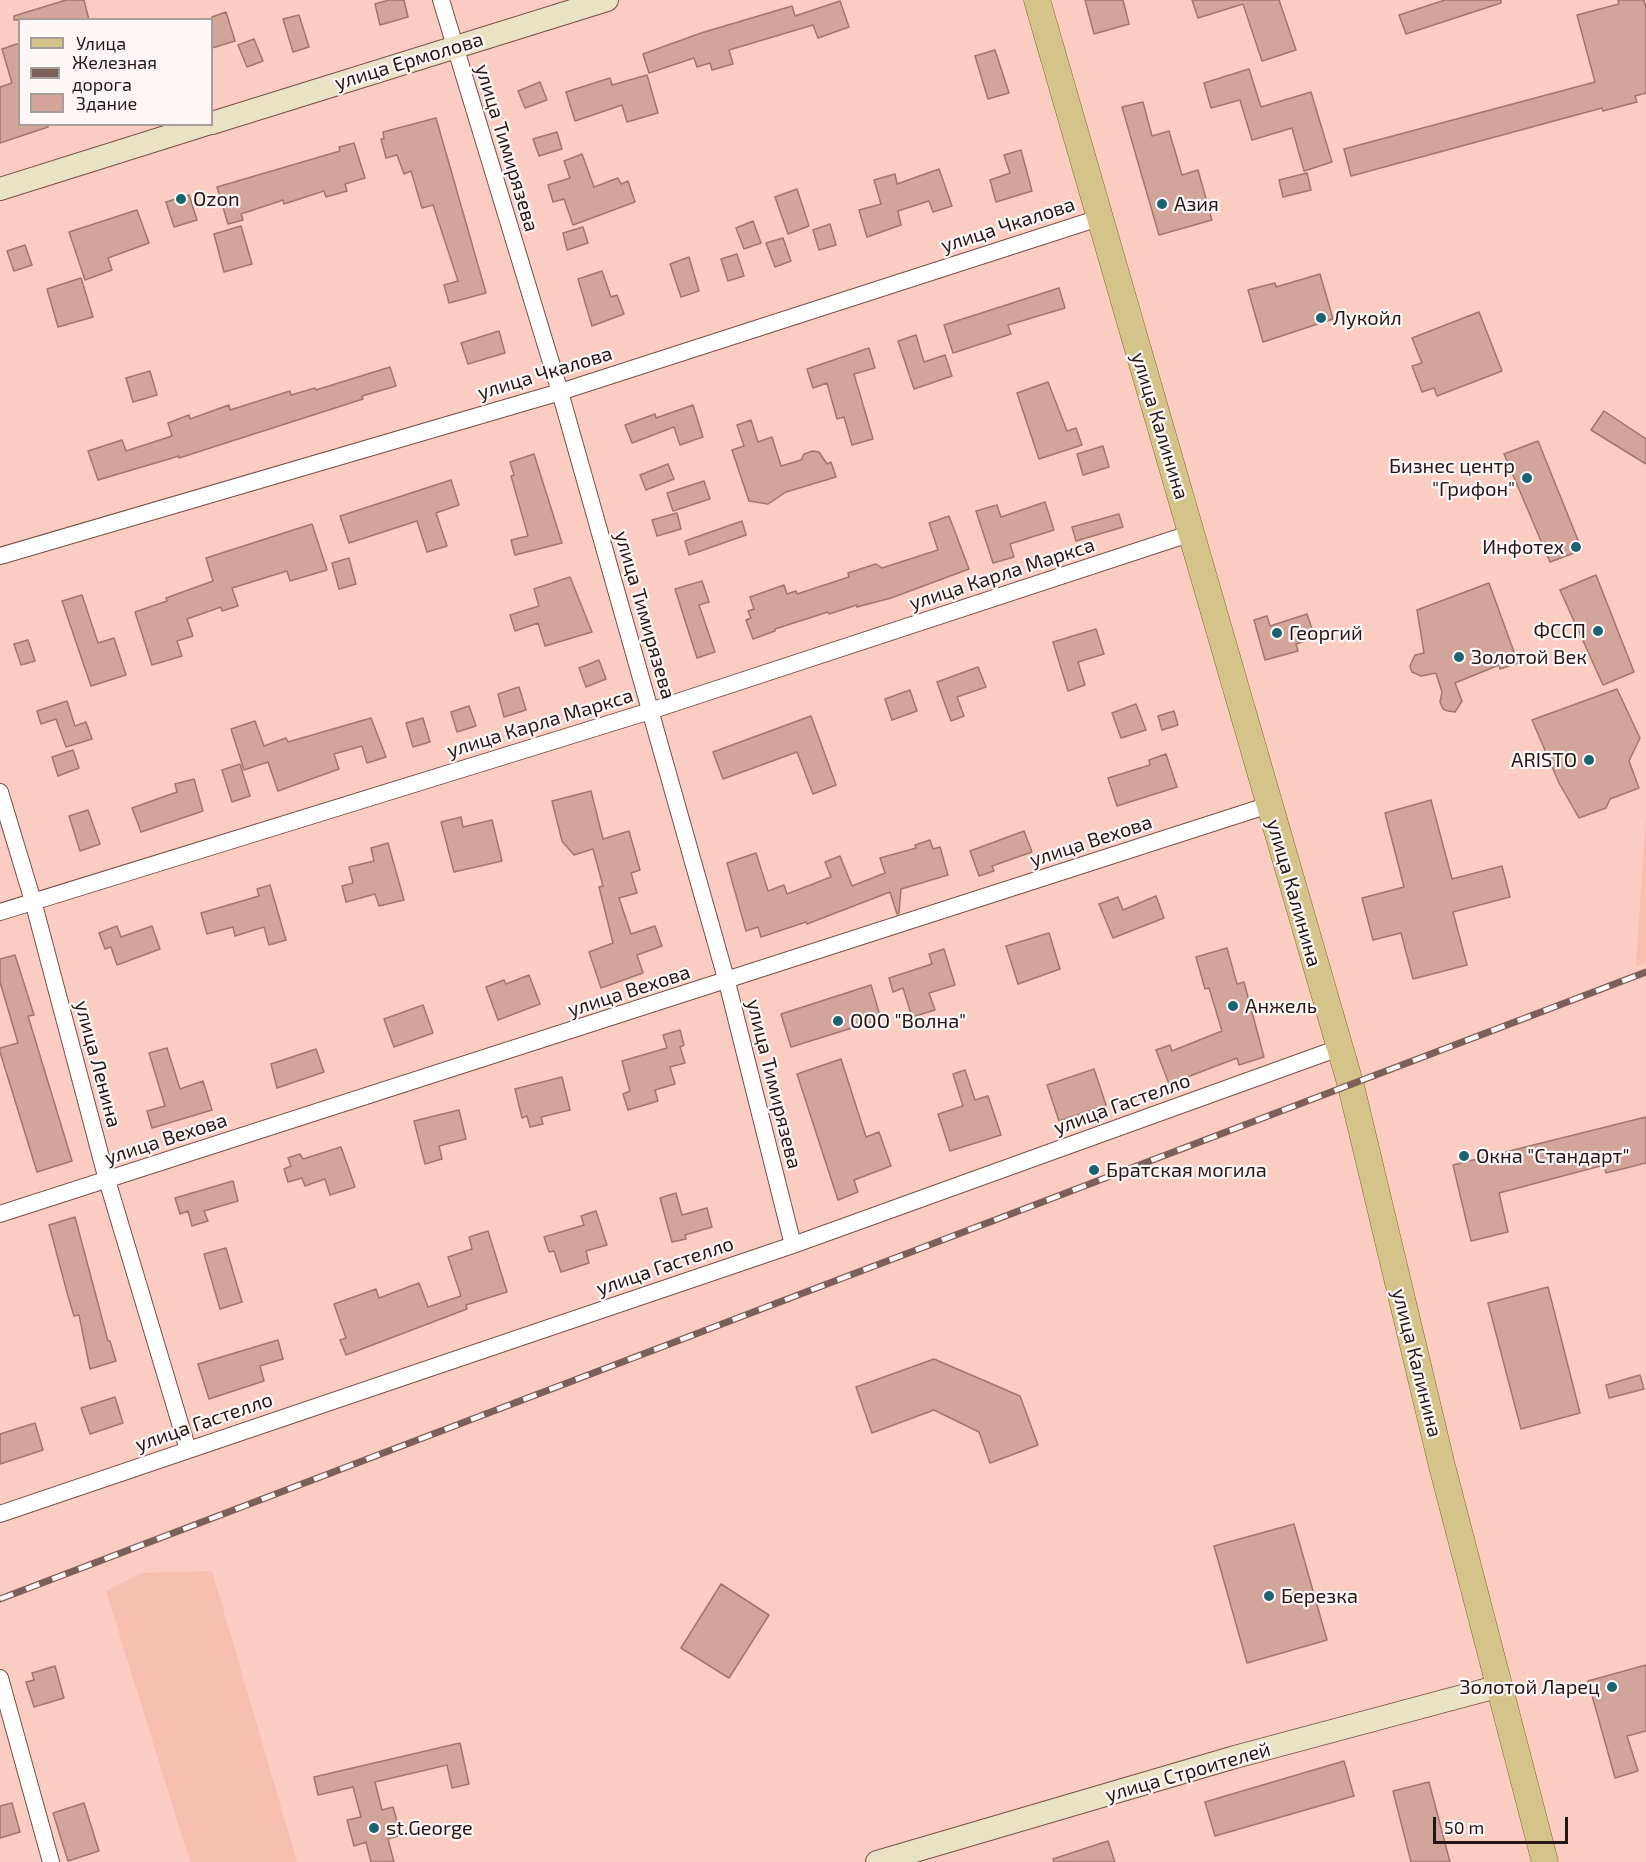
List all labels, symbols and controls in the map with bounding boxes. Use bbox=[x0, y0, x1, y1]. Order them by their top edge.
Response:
legend bbox=[18, 18, 213, 126]
street label: улица Ермолова bbox=[332, 27, 486, 95]
text: Улица bbox=[76, 32, 126, 54]
text: Железная дорога bbox=[72, 51, 157, 95]
street label: улица Тимирязева bbox=[470, 61, 544, 235]
text: Здание bbox=[76, 92, 137, 114]
place label: Ozon bbox=[193, 187, 240, 211]
marker: Ozon bbox=[174, 192, 188, 206]
street label: улица Чкалова bbox=[938, 192, 1078, 258]
place label: Азия bbox=[1174, 192, 1219, 216]
marker: Азия bbox=[1155, 197, 1169, 211]
place label: Лукойл bbox=[1333, 306, 1402, 330]
marker: Лукойл bbox=[1314, 311, 1328, 325]
street label: улица Чкалова bbox=[475, 341, 615, 405]
street label: улица Калинина bbox=[1126, 350, 1194, 502]
place label: Бизнес центр "Грифон" bbox=[1389, 454, 1515, 501]
marker: Бизнес центр "Грифон" bbox=[1520, 471, 1534, 485]
street label: улица Тимирязева bbox=[609, 528, 681, 702]
street label: улица Карла Маркса bbox=[906, 533, 1098, 615]
place label: Инфотех bbox=[1482, 535, 1564, 559]
marker: Инфотех bbox=[1569, 540, 1583, 554]
place label: ФССП bbox=[1534, 619, 1586, 643]
place label: Георгий bbox=[1289, 621, 1363, 645]
marker: ФССП bbox=[1591, 624, 1605, 638]
marker: Георгий bbox=[1270, 626, 1284, 640]
place label: Золотой Век bbox=[1471, 645, 1587, 669]
marker: Золотой Век bbox=[1452, 650, 1466, 664]
street label: улица Карла Маркса bbox=[444, 683, 636, 763]
place label: ARISTO bbox=[1511, 748, 1577, 772]
marker: ARISTO bbox=[1582, 753, 1596, 767]
street label: улица Вехова bbox=[1027, 810, 1155, 872]
street label: улица Калинина bbox=[1261, 816, 1327, 970]
street label: улица Вехова bbox=[565, 960, 693, 1022]
place label: Анжель bbox=[1245, 994, 1317, 1018]
street label: улица Тимирязева bbox=[741, 997, 807, 1171]
street label: улица Ленина bbox=[70, 998, 126, 1130]
marker: Анжель bbox=[1226, 999, 1240, 1013]
place label: ООО "Волна" bbox=[850, 1009, 966, 1033]
marker: ООО "Волна" bbox=[831, 1014, 845, 1028]
street label: улица Гастелло bbox=[1050, 1068, 1194, 1140]
street label: улица Вехова bbox=[102, 1108, 230, 1170]
place label: Окна "Стандарт" bbox=[1476, 1144, 1629, 1168]
marker: Окна "Стандарт" bbox=[1457, 1149, 1471, 1163]
place label: Братская могила bbox=[1106, 1158, 1267, 1182]
marker: Братская могила bbox=[1087, 1163, 1101, 1177]
street label: улица Гастелло bbox=[593, 1231, 737, 1301]
street label: улица Калинина bbox=[1387, 1286, 1447, 1440]
street label: улица Гастелло bbox=[132, 1387, 276, 1457]
place label: Березка bbox=[1281, 1584, 1358, 1608]
marker: Березка bbox=[1262, 1589, 1276, 1603]
place label: Золотой Ларец bbox=[1460, 1675, 1600, 1699]
marker: Золотой Ларец bbox=[1605, 1680, 1619, 1694]
street label: улица Строителей bbox=[1103, 1737, 1273, 1807]
scale bar bbox=[1436, 1805, 1571, 1843]
place label: st.George bbox=[386, 1816, 473, 1840]
text: 50 m bbox=[1444, 1816, 1484, 1838]
marker: st.George bbox=[367, 1821, 381, 1835]

